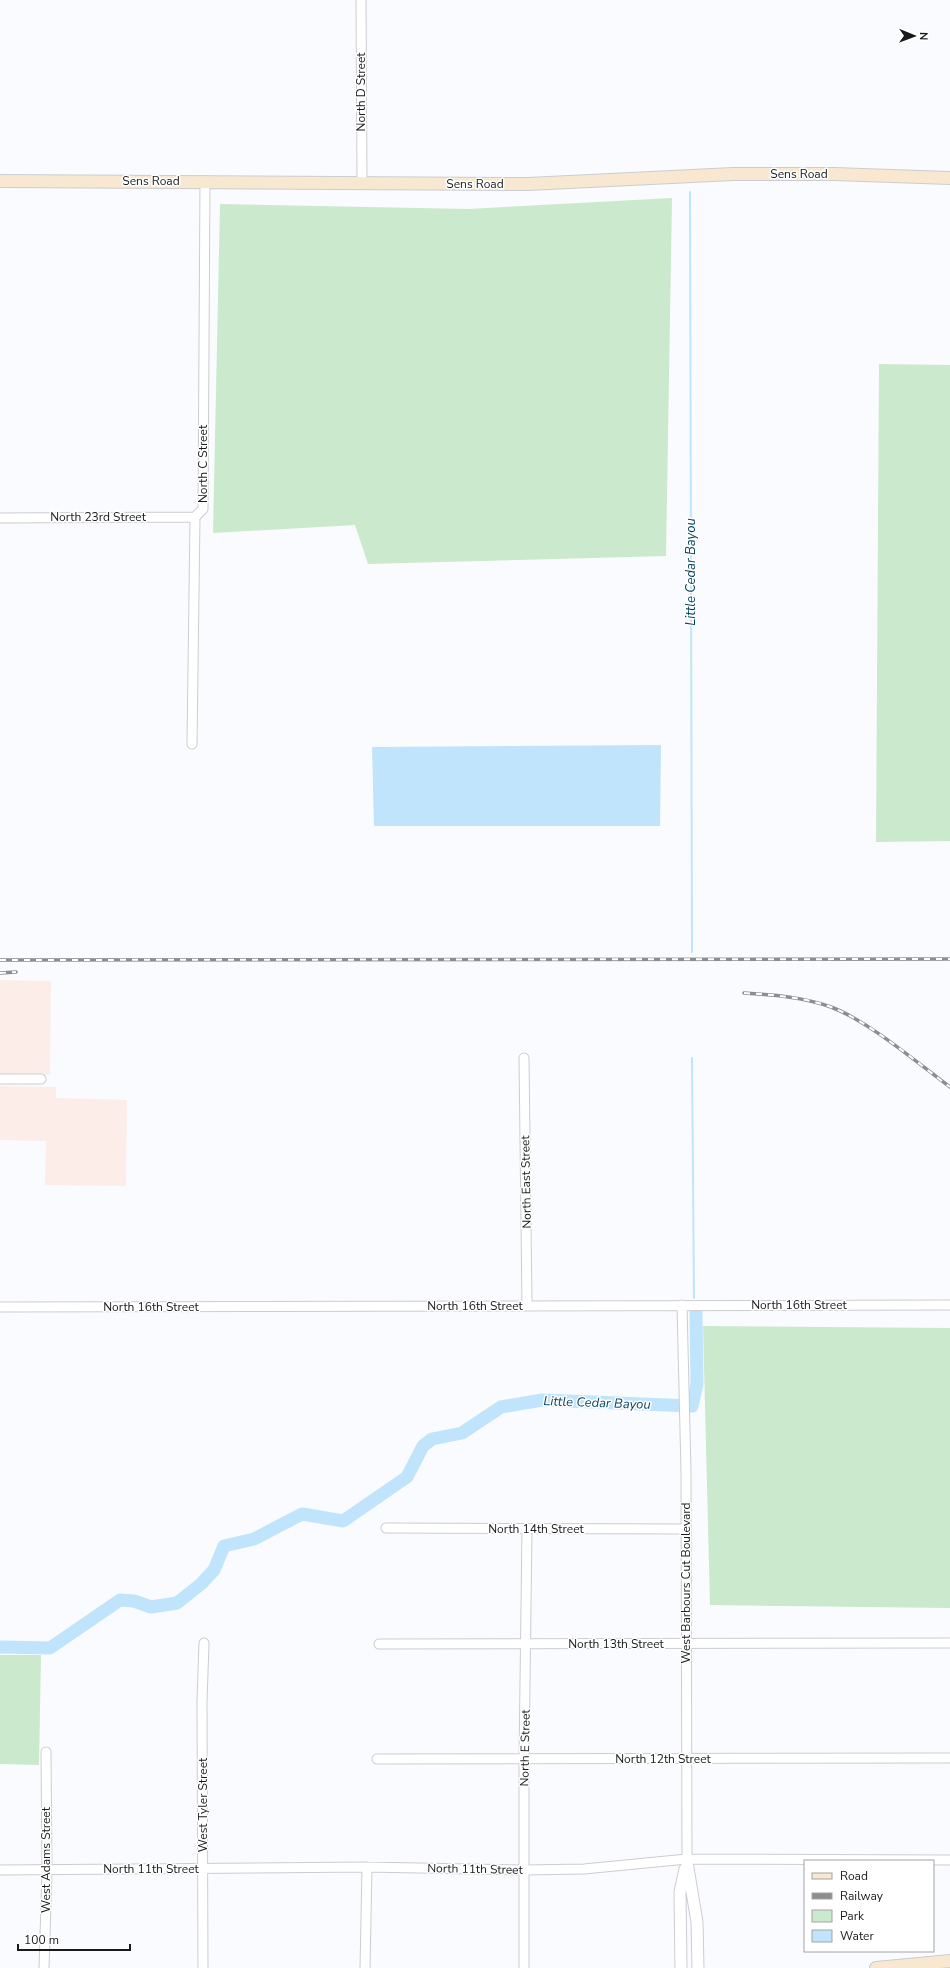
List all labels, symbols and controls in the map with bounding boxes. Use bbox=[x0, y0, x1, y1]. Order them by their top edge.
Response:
north arrow bbox=[894, 16, 934, 56]
text: N bbox=[916, 32, 931, 40]
street label: North D Street bbox=[353, 52, 369, 132]
street label: Sens Road bbox=[770, 166, 828, 182]
street label: Sens Road bbox=[122, 173, 180, 189]
street label: Sens Road bbox=[446, 176, 504, 192]
street label: North C Street bbox=[195, 424, 211, 503]
street label: North 23rd Street bbox=[50, 509, 147, 525]
water label: Little Cedar Bayou bbox=[682, 518, 700, 626]
street label: North East Street bbox=[517, 1134, 535, 1229]
street label: North 16th Street bbox=[751, 1297, 848, 1313]
street label: North 16th Street bbox=[427, 1298, 524, 1314]
street label: North 16th Street bbox=[103, 1299, 200, 1315]
water label: Little Cedar Bayou bbox=[543, 1392, 651, 1414]
street label: West Barbours Cut Boulevard bbox=[678, 1502, 694, 1664]
street label: North 14th Street bbox=[488, 1521, 585, 1537]
street label: North 13th Street bbox=[568, 1636, 665, 1652]
street label: North E Street bbox=[516, 1709, 534, 1787]
street label: North 12th Street bbox=[615, 1751, 712, 1767]
street label: West Tyler Street bbox=[195, 1757, 211, 1852]
street label: West Adams Street bbox=[38, 1806, 54, 1913]
street label: North 11th Street bbox=[427, 1860, 524, 1878]
legend bbox=[804, 1860, 934, 1952]
street label: North 11th Street bbox=[103, 1861, 200, 1877]
text: Road bbox=[840, 1868, 868, 1884]
text: Railway bbox=[840, 1888, 884, 1904]
text: Park bbox=[840, 1908, 865, 1924]
scale bar bbox=[18, 1926, 130, 1952]
text: Water bbox=[840, 1928, 874, 1944]
text: 100 m bbox=[24, 1932, 59, 1948]

